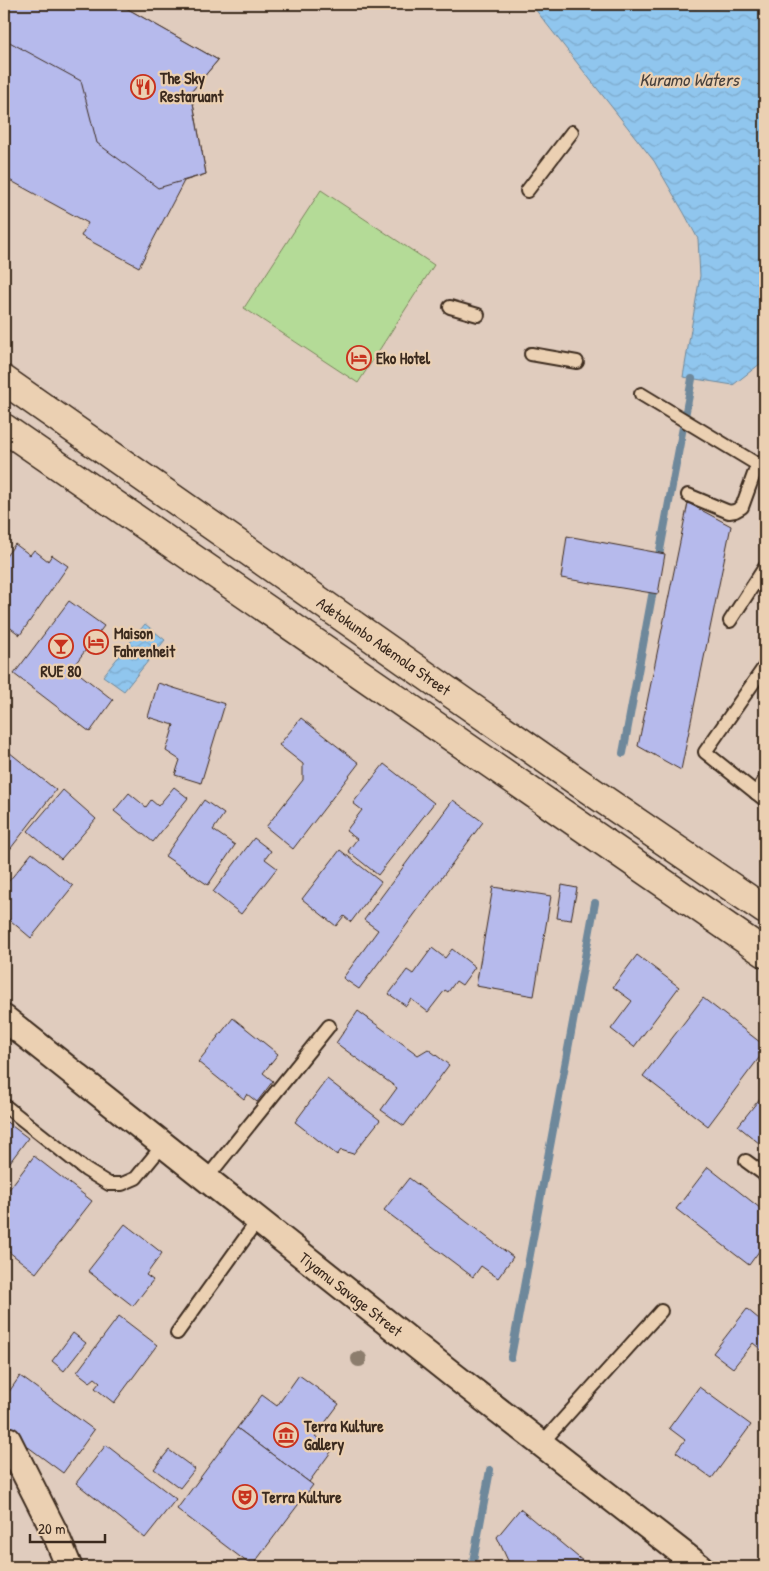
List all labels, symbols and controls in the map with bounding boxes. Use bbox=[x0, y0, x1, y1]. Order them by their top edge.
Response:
place label: The Sky Restaruant bbox=[159, 67, 224, 107]
water label: Kuramo Waters bbox=[639, 67, 741, 92]
restaurant icon: The Sky Restaruant bbox=[130, 74, 156, 100]
hotel icon: Eko Hotel bbox=[346, 345, 372, 371]
place label: Eko Hotel bbox=[376, 347, 431, 369]
street label: Adetokunbo Ademola Street bbox=[313, 592, 456, 701]
place label: Maison Fahrenheit bbox=[113, 622, 175, 662]
hotel icon: Maison Fahrenheit bbox=[83, 629, 109, 655]
bar icon: RUE 80 bbox=[48, 633, 74, 659]
place label: RUE 80 bbox=[41, 660, 81, 682]
street label: Tiyamu Savage Street bbox=[295, 1247, 408, 1342]
place label: Terra Kulture Gallery bbox=[303, 1415, 384, 1456]
museum icon: Terra Kulture Gallery bbox=[273, 1422, 299, 1448]
theatre icon: Terra Kulture bbox=[232, 1484, 258, 1510]
place label: Terra Kulture bbox=[261, 1486, 342, 1508]
scale bar bbox=[30, 1511, 105, 1543]
text: 20 m bbox=[38, 1518, 65, 1539]

